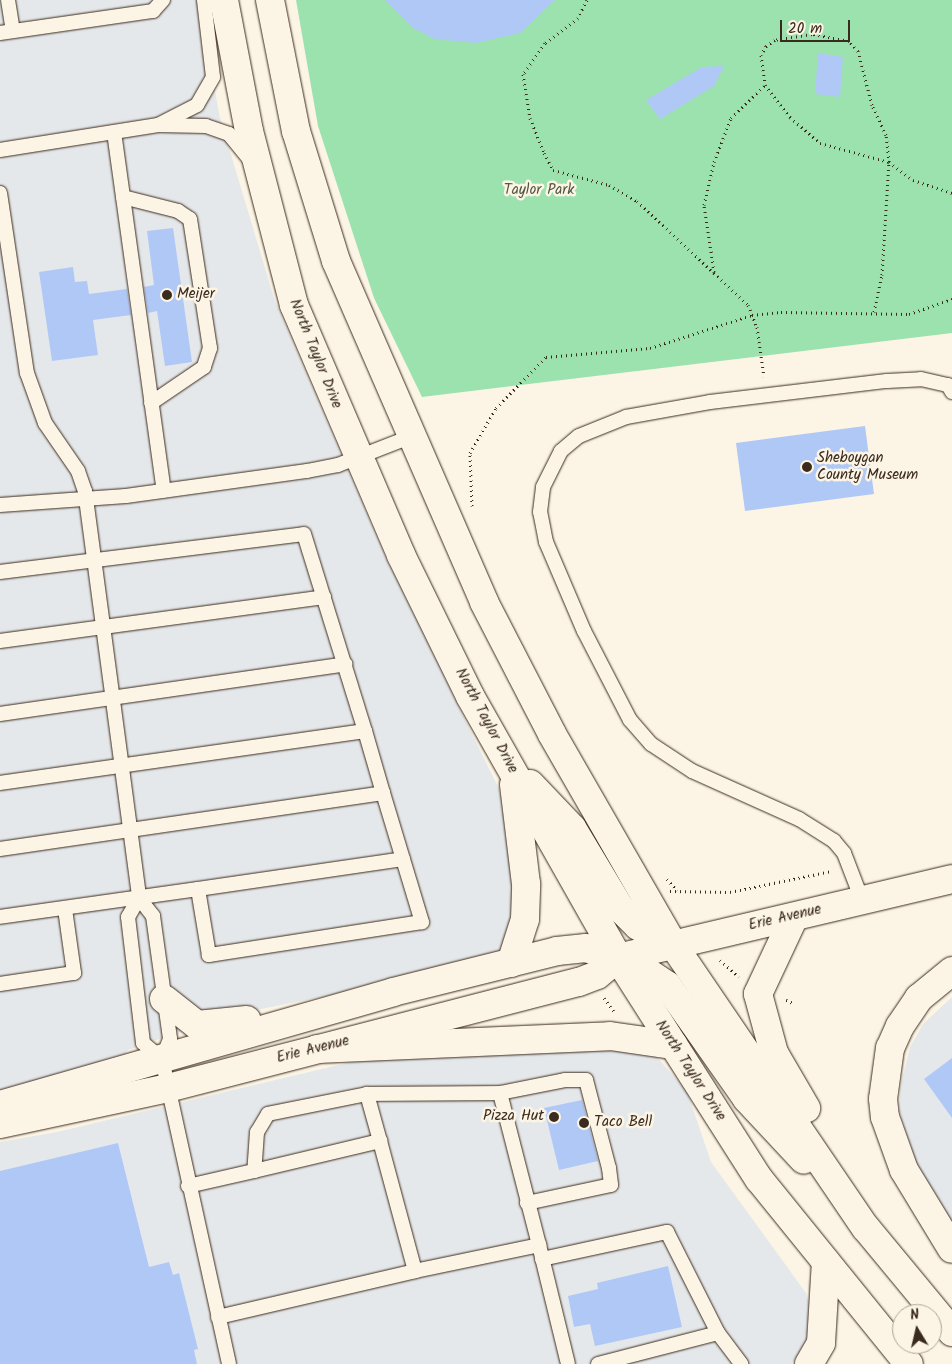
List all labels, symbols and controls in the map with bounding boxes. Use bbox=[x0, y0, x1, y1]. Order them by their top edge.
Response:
scale bar bbox=[782, 10, 852, 42]
text: 20 m bbox=[788, 17, 822, 41]
park label: Taylor Park bbox=[504, 182, 574, 200]
place label: Meijer bbox=[177, 286, 215, 304]
marker: Meijer bbox=[161, 289, 173, 301]
street label: North Taylor Drive bbox=[285, 297, 345, 411]
place label: Sheboygan County Museum bbox=[817, 449, 918, 484]
marker: Sheboygan County Museum bbox=[801, 461, 813, 473]
street label: North Taylor Drive bbox=[451, 665, 521, 777]
street label: Erie Avenue bbox=[747, 901, 823, 935]
street label: North Taylor Drive bbox=[651, 1017, 729, 1125]
street label: Erie Avenue bbox=[275, 1032, 351, 1068]
place label: Pizza Hut bbox=[483, 1108, 544, 1126]
marker: Pizza Hut bbox=[548, 1111, 560, 1123]
place label: Taco Bell bbox=[594, 1114, 652, 1132]
marker: Taco Bell bbox=[578, 1117, 590, 1129]
north arrow bbox=[892, 1304, 942, 1354]
text: N bbox=[909, 1304, 921, 1327]

